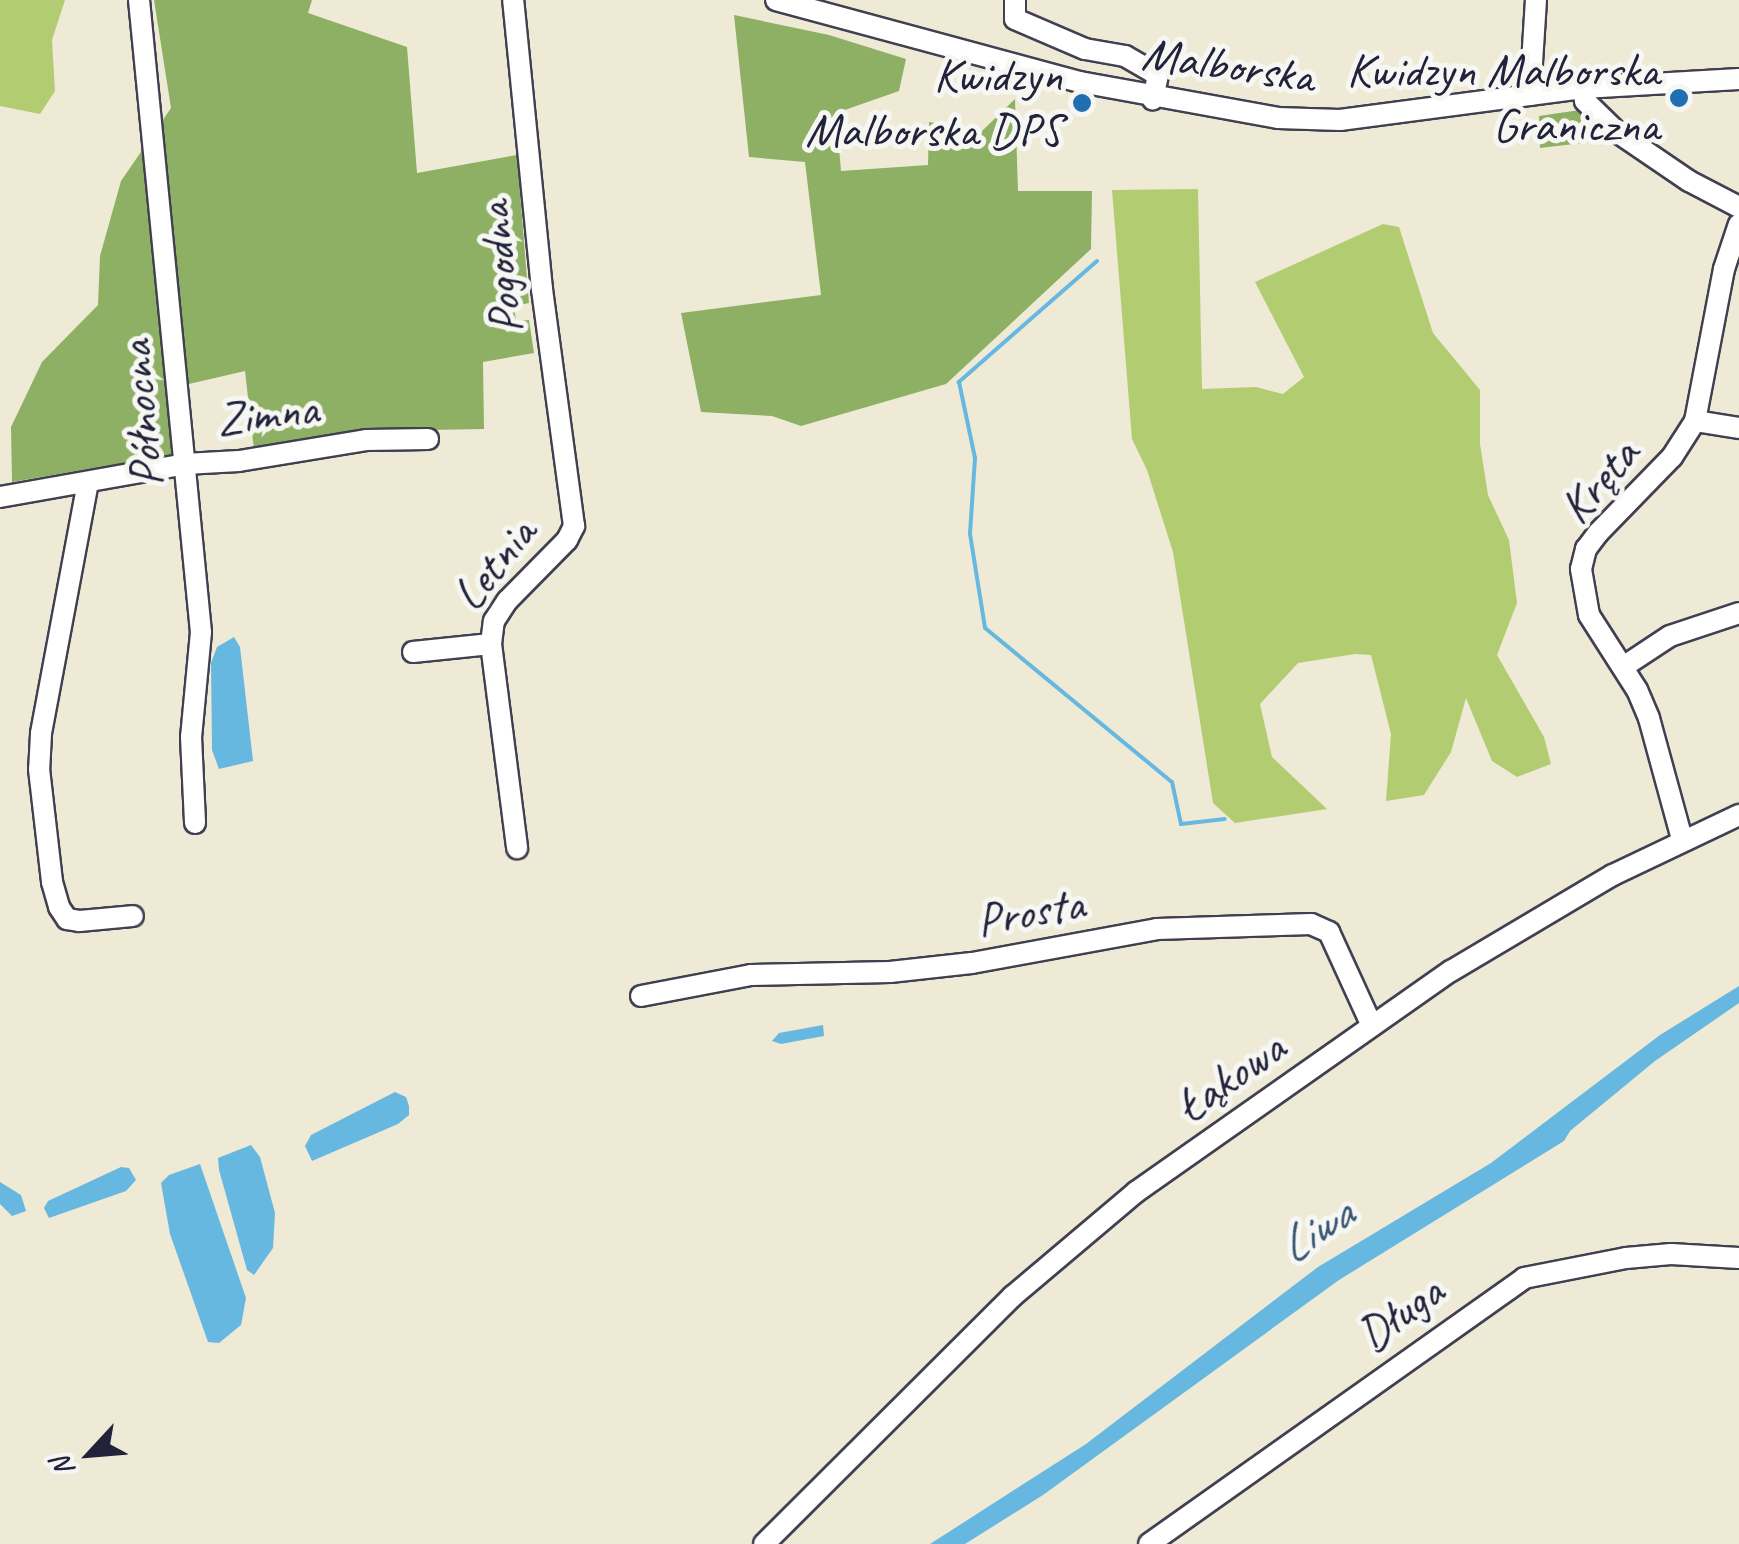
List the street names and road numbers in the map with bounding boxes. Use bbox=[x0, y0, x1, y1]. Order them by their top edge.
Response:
street label: Malborska bbox=[1139, 24, 1317, 106]
street label: Pogodna bbox=[464, 199, 536, 337]
street label: Północna bbox=[106, 339, 176, 489]
street label: Zimna bbox=[213, 379, 321, 449]
street label: Kręta bbox=[1547, 427, 1651, 535]
street label: Letnia bbox=[439, 506, 549, 622]
street label: Prosta bbox=[972, 874, 1088, 950]
street label: Łąkowa bbox=[1164, 1019, 1296, 1135]
street label: Długa bbox=[1346, 1262, 1454, 1364]

